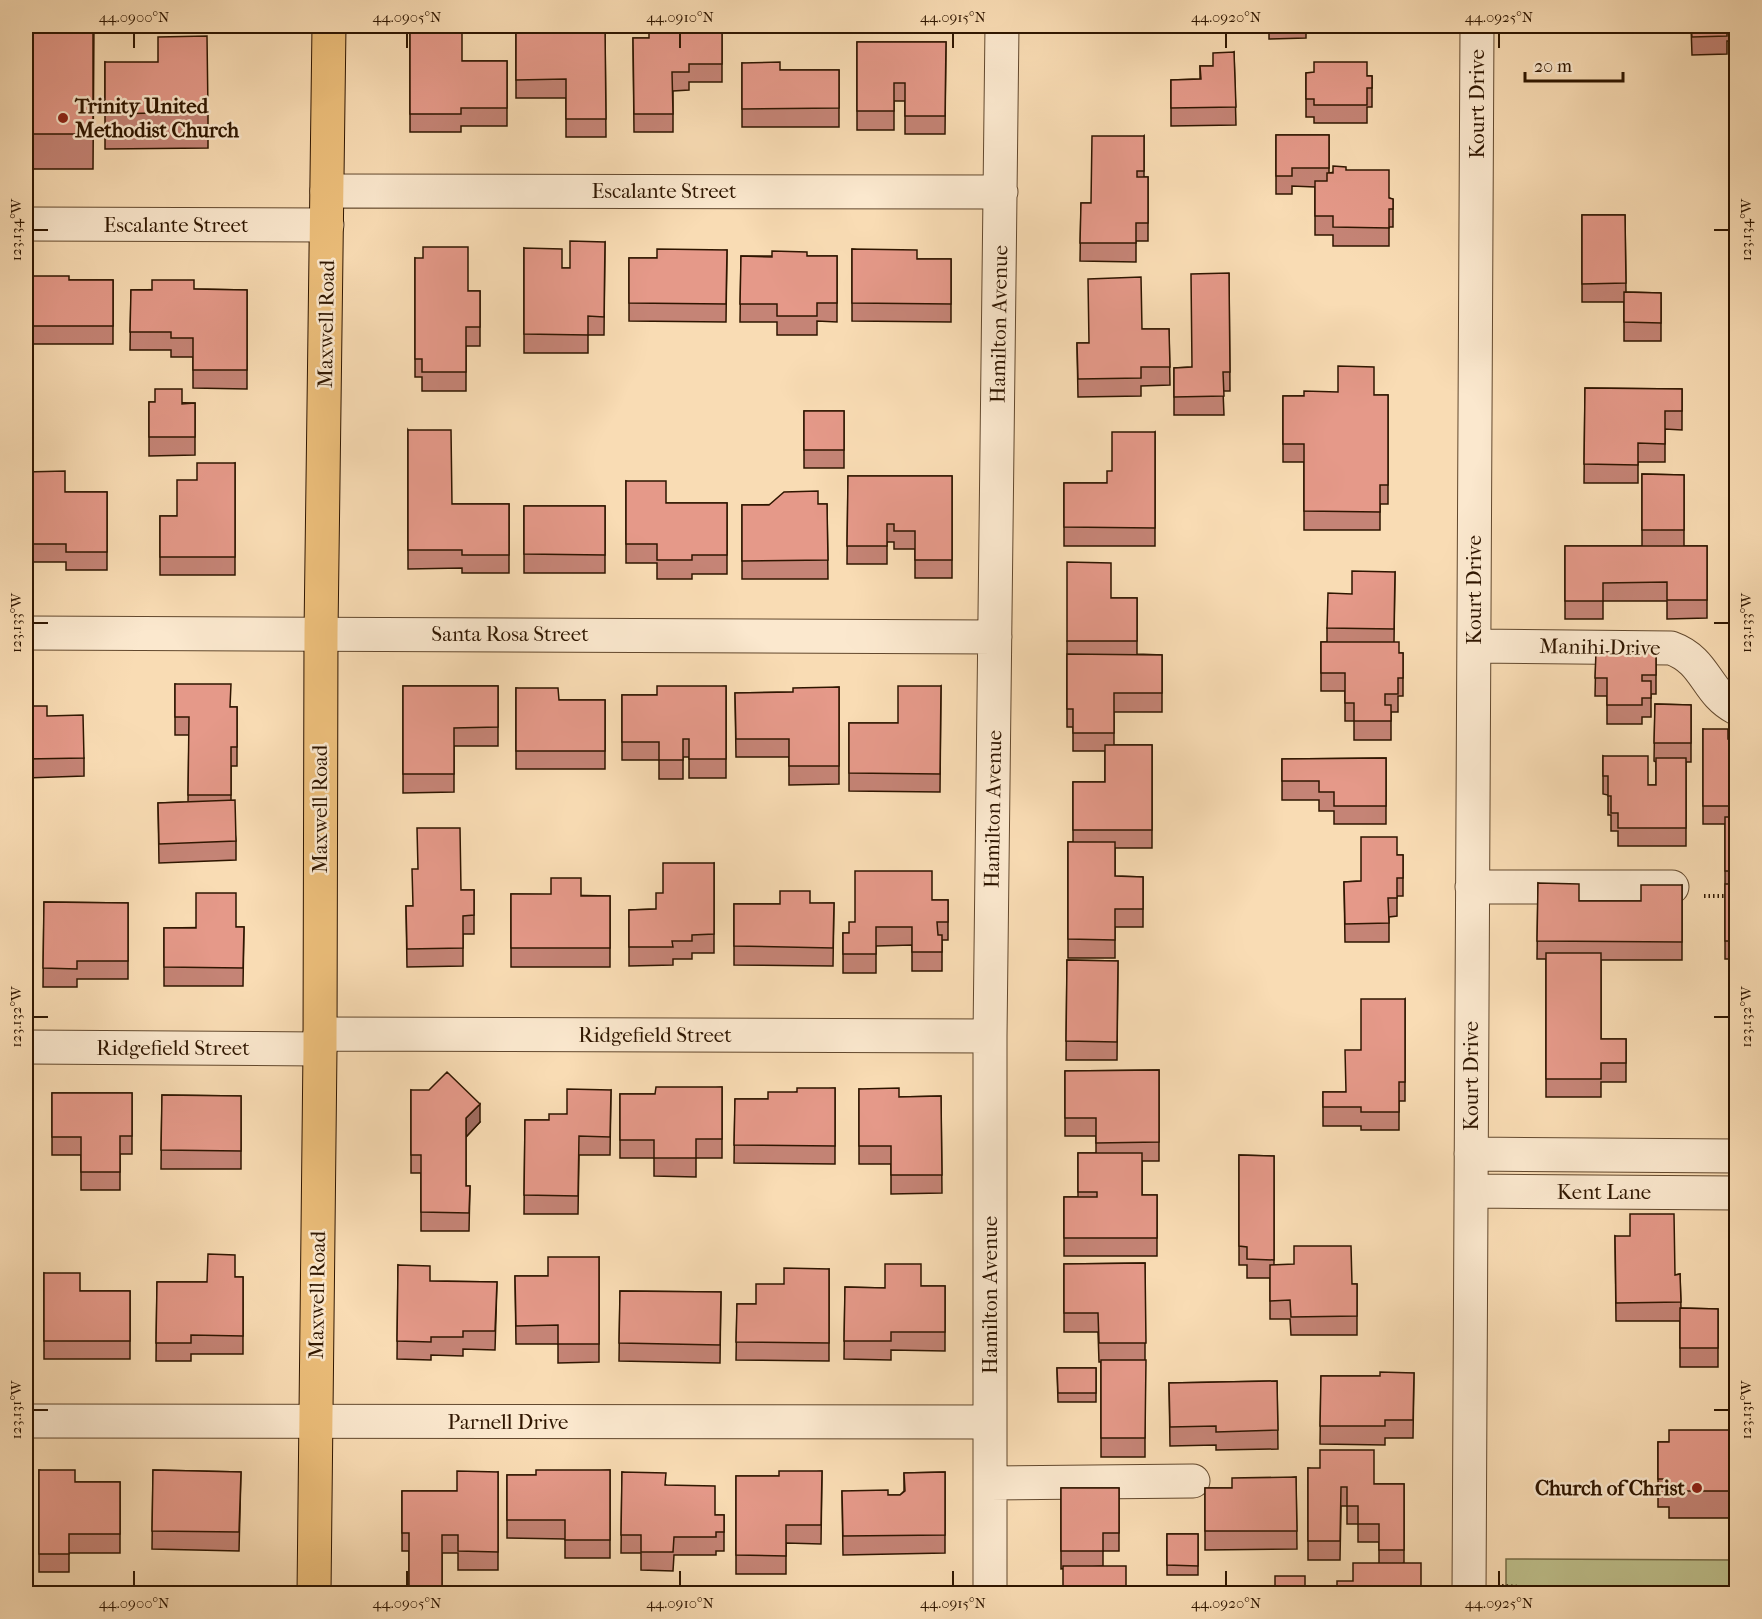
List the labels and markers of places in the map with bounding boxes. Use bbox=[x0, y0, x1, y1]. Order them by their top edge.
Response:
place label: Trinity United Methodist Church bbox=[74, 94, 239, 142]
marker: Trinity United Methodist Church bbox=[56, 111, 70, 125]
place label: Church of Christ bbox=[1535, 1476, 1685, 1500]
marker: Church of Christ bbox=[1690, 1481, 1704, 1495]

